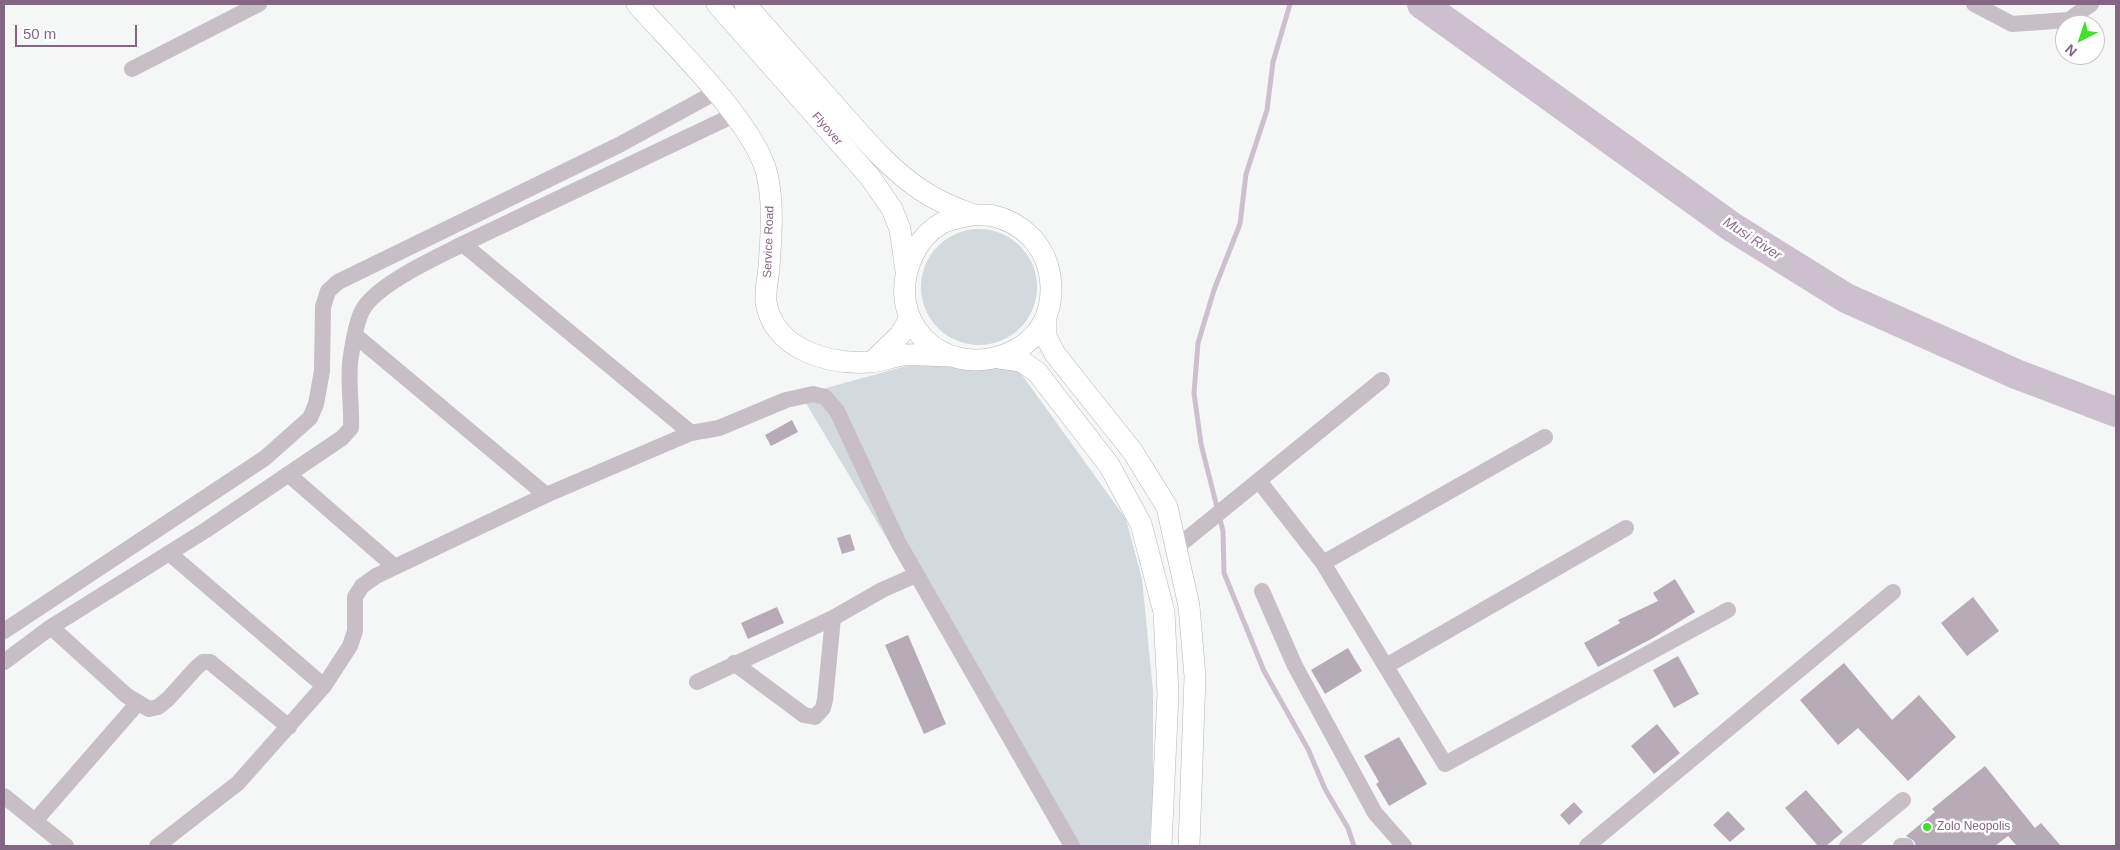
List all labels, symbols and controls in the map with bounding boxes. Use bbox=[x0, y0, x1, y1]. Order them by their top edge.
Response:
scale bar bbox=[18, 15, 140, 47]
north arrow bbox=[2055, 15, 2105, 65]
text: 50 m bbox=[23, 25, 56, 42]
text: N bbox=[2062, 41, 2080, 60]
street label: Flyover bbox=[809, 109, 845, 149]
street label: Service Road bbox=[761, 206, 777, 278]
water label: Musi River bbox=[1720, 214, 1784, 264]
place label: Zolo Neopolis bbox=[1937, 820, 2010, 834]
marker: Zolo Neopolis bbox=[1921, 821, 1933, 833]

